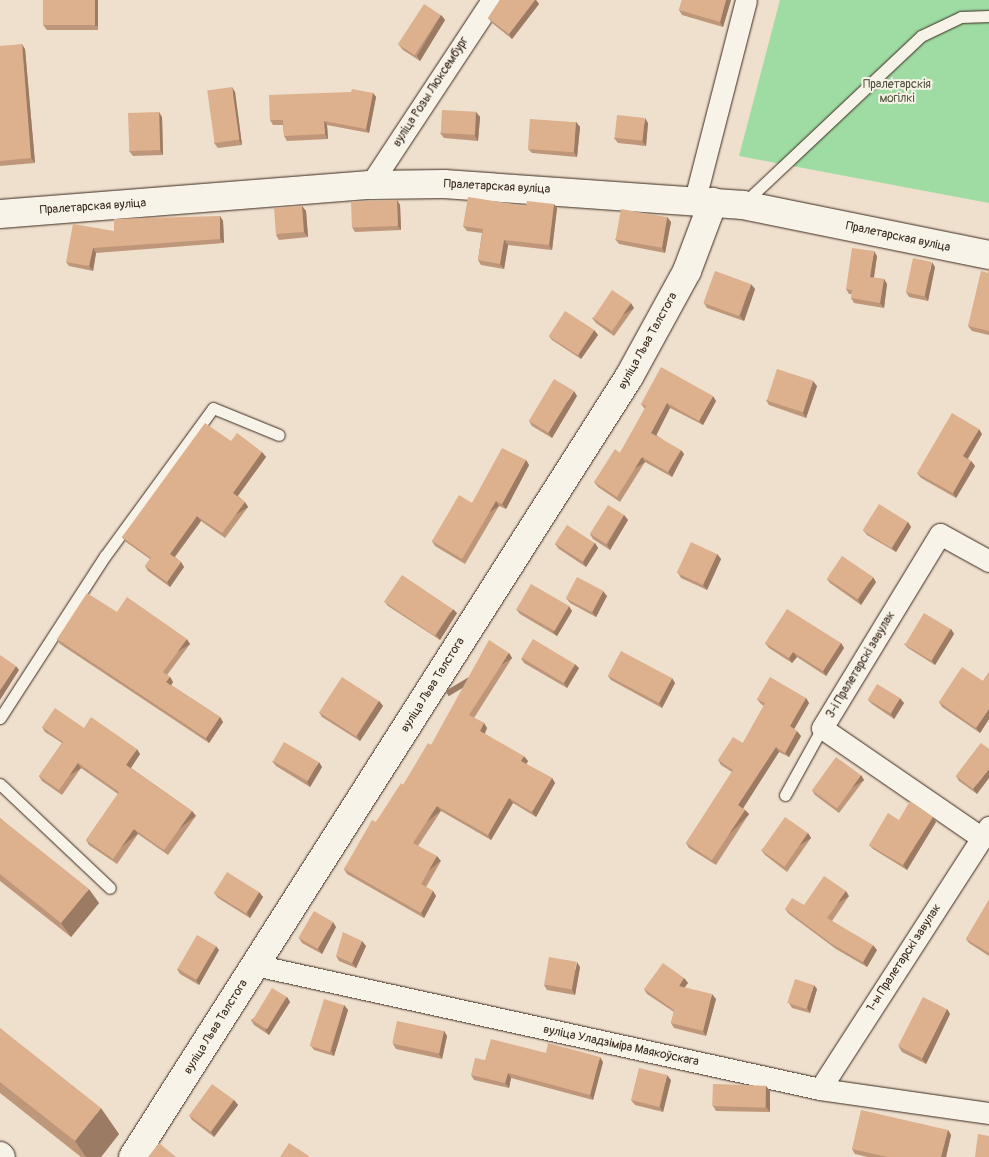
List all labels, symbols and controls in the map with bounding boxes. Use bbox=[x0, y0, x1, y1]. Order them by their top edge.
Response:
street label: вуліца Розы Люксембург bbox=[390, 34, 472, 150]
park label: Пралетарскія могілкі bbox=[863, 78, 931, 106]
street label: Пралетарская вуліца bbox=[443, 177, 551, 197]
street label: Пралетарская вуліца bbox=[39, 196, 147, 218]
street label: Пралетарская вуліца bbox=[844, 219, 952, 255]
street label: вуліца Льва Талстога bbox=[615, 290, 681, 392]
street label: 3-і Пралетарскі завулак bbox=[823, 609, 899, 721]
street label: вуліца Льва Талстога bbox=[398, 635, 468, 735]
street label: 1-ы Пралетарскі завулак bbox=[864, 901, 944, 1015]
street label: вуліца Льва Талстога bbox=[181, 977, 251, 1077]
street label: вуліца Уладзіміра Маякоўскага bbox=[542, 1022, 700, 1070]

